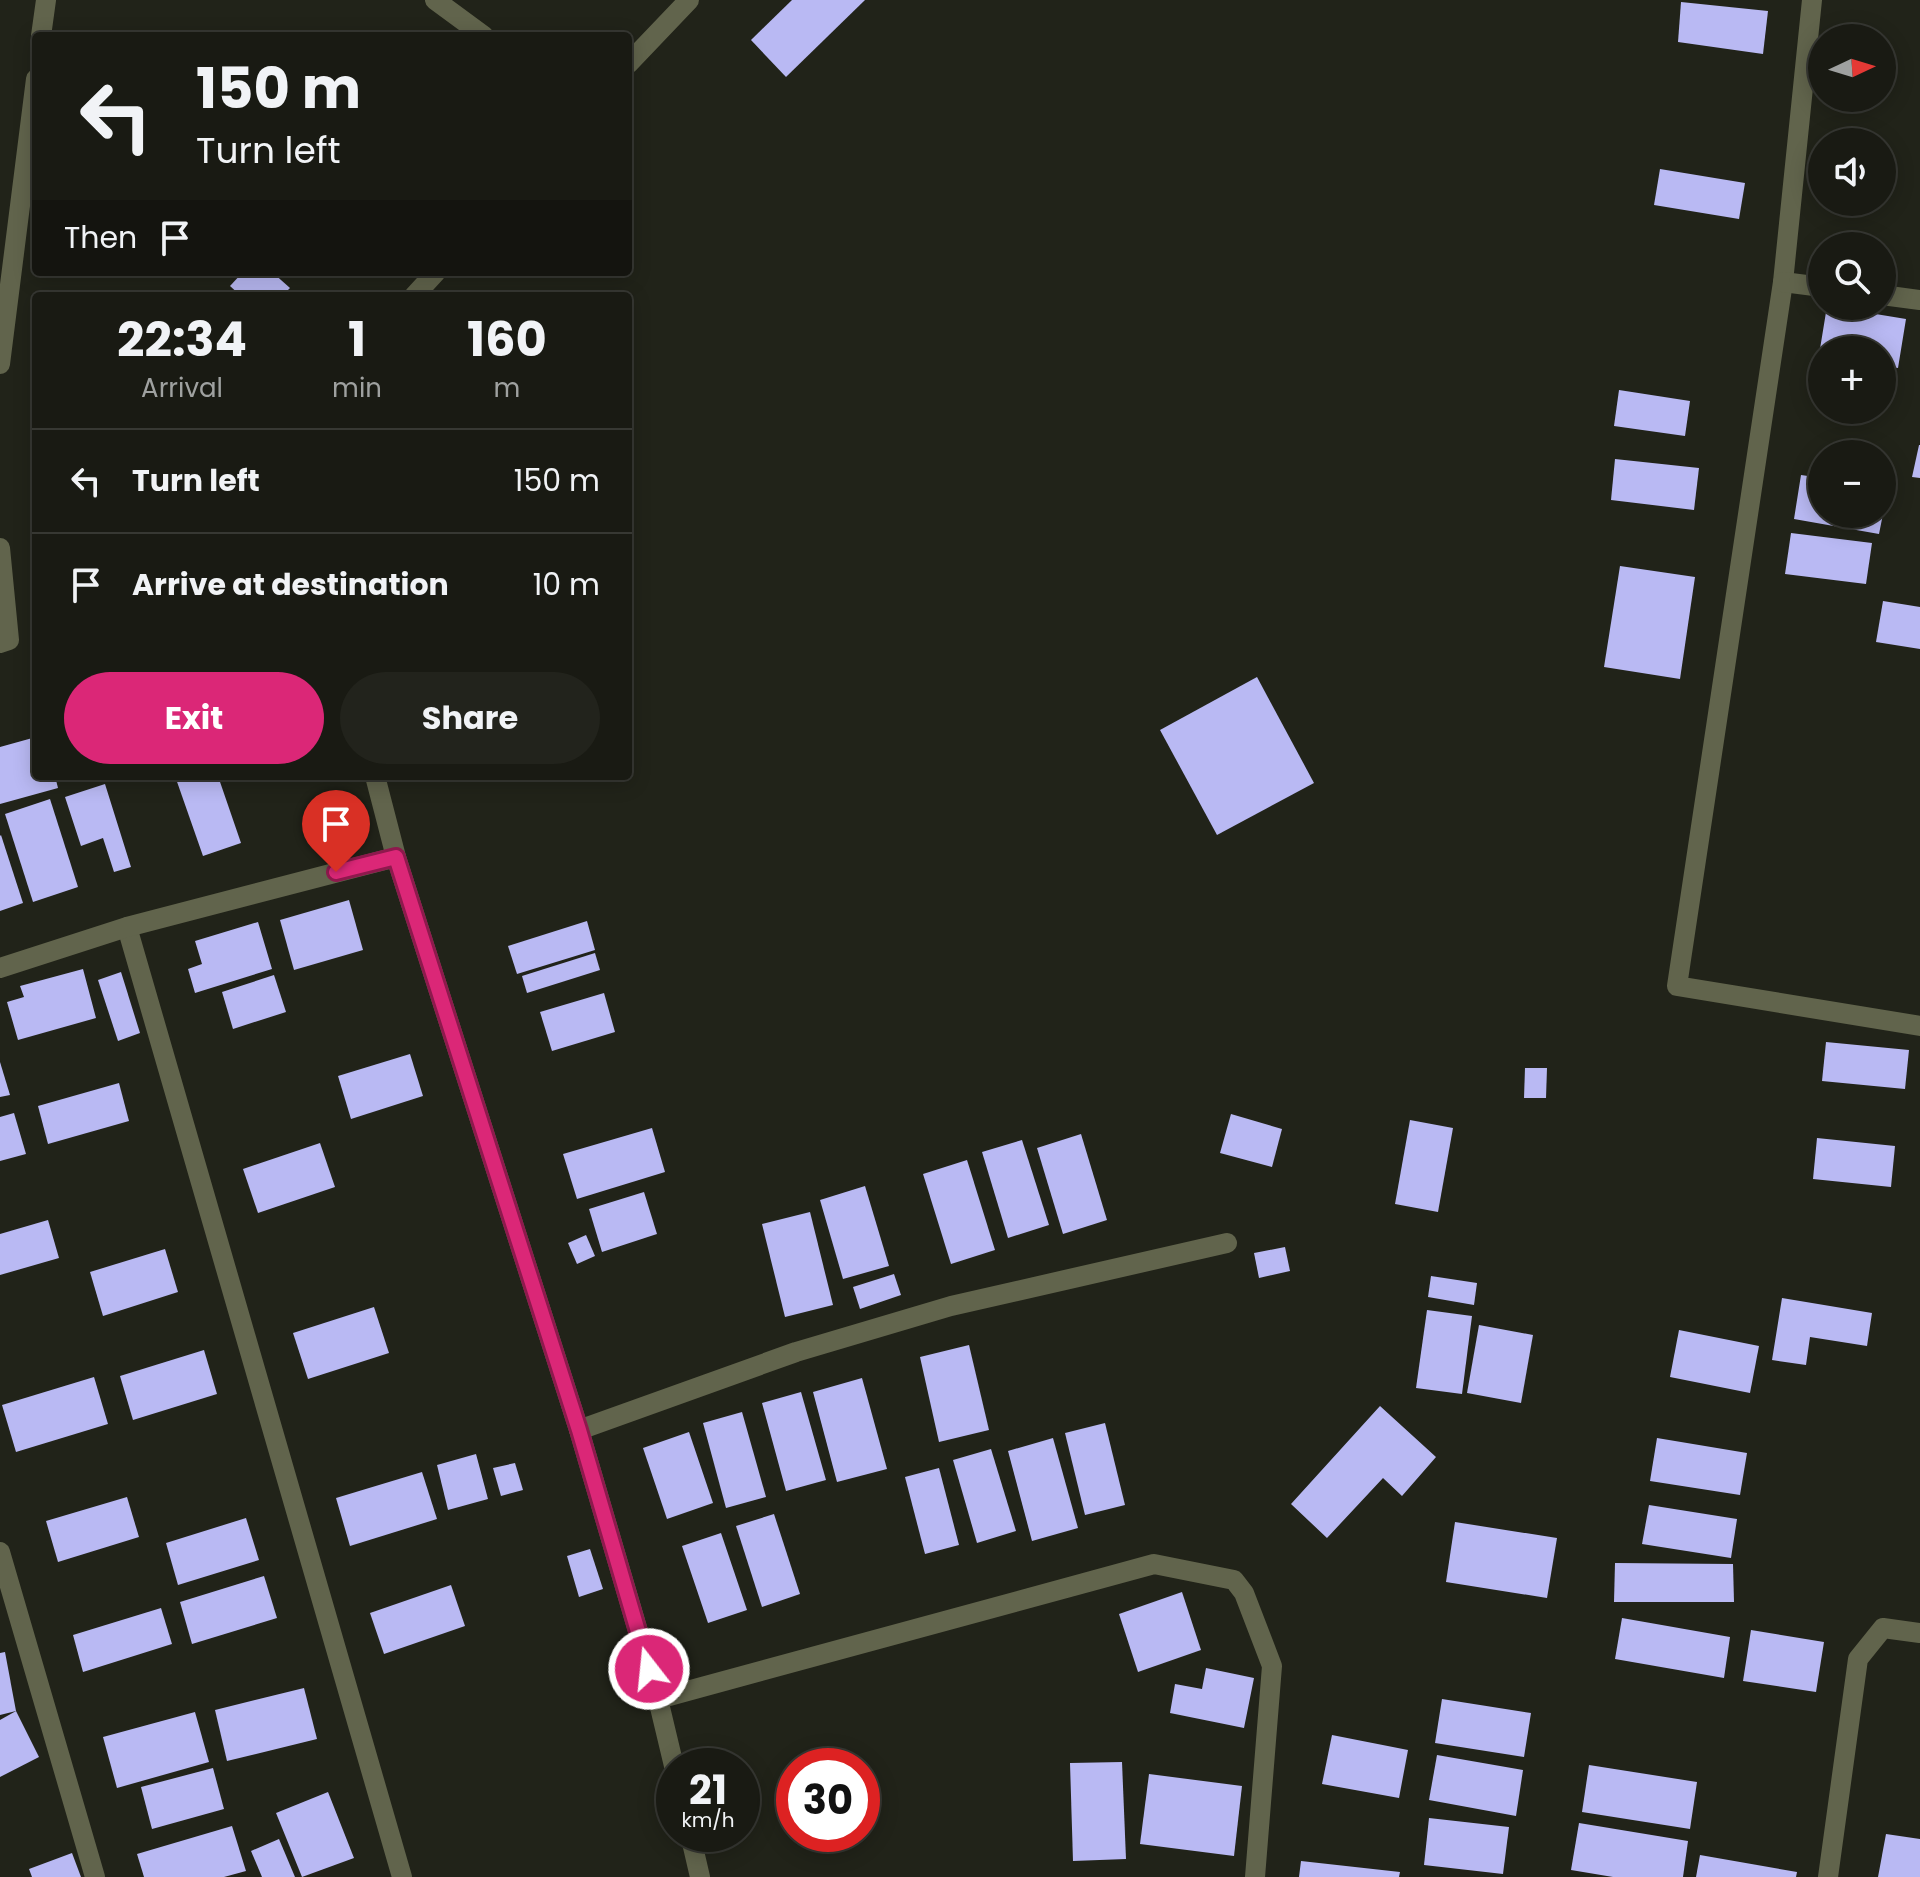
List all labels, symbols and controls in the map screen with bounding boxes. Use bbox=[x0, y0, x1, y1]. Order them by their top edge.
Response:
north arrow bbox=[1808, 24, 1896, 112]
map controls bbox=[1808, 24, 1896, 528]
text: 150 m bbox=[196, 49, 361, 128]
icon: left bbox=[64, 64, 168, 168]
text: Turn left bbox=[196, 125, 341, 176]
button: sound bbox=[1808, 128, 1896, 216]
text: Then bbox=[64, 216, 137, 259]
icon: arrive bbox=[153, 216, 197, 260]
button: search bbox=[1808, 232, 1896, 320]
text: 22:34 bbox=[117, 306, 247, 373]
text: 1 bbox=[348, 306, 366, 373]
text: 160 bbox=[467, 306, 547, 373]
button: + bbox=[1808, 336, 1896, 424]
text: Arrival bbox=[141, 370, 223, 406]
text: min bbox=[332, 370, 382, 406]
text: m bbox=[494, 370, 520, 406]
button: − bbox=[1808, 440, 1896, 528]
icon: left bbox=[64, 459, 108, 503]
text: Turn left bbox=[132, 459, 260, 502]
text: 150 m bbox=[514, 459, 600, 502]
icon: arrive bbox=[64, 563, 108, 607]
text: Arrive at destination bbox=[132, 563, 449, 606]
text: 10 m bbox=[533, 563, 600, 606]
button: Exit bbox=[64, 672, 324, 764]
button: Share bbox=[340, 672, 600, 764]
pin bbox=[302, 790, 370, 872]
icon: arrive bbox=[314, 802, 358, 846]
position arrow bbox=[607, 1627, 691, 1711]
speed limit sign: 30 bbox=[776, 1748, 880, 1852]
text: 21 bbox=[689, 1762, 727, 1818]
text: km/h bbox=[681, 1806, 735, 1834]

